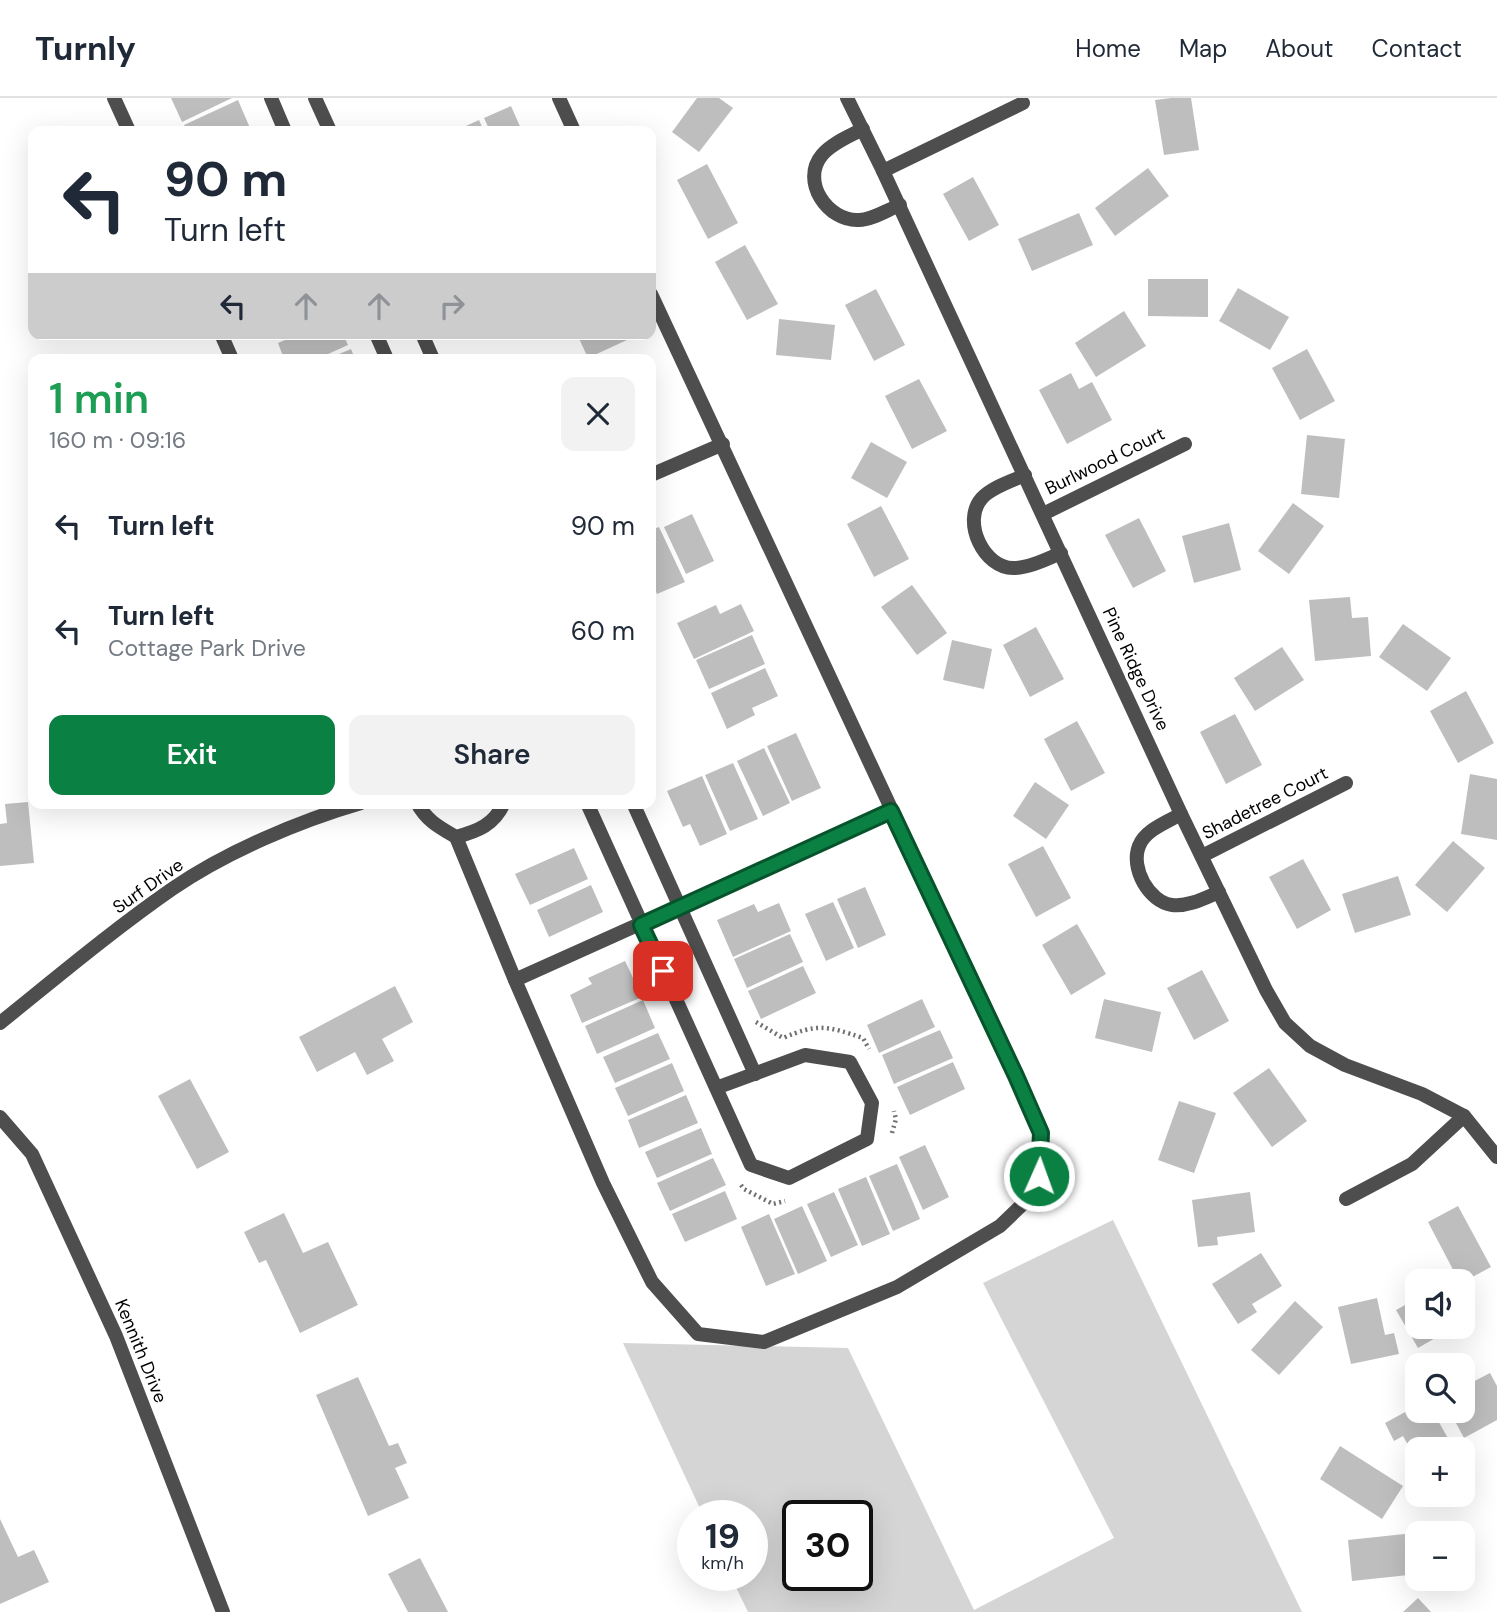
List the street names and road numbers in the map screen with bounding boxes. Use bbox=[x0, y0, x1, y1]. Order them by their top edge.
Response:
street label: Burlwood Court bbox=[1041, 422, 1169, 500]
street label: Pine Ridge Drive bbox=[1097, 603, 1175, 735]
street label: Shadetree Court bbox=[1198, 761, 1332, 845]
street label: Surf Drive bbox=[108, 853, 188, 919]
street label: Kennith Drive bbox=[109, 1296, 173, 1406]

